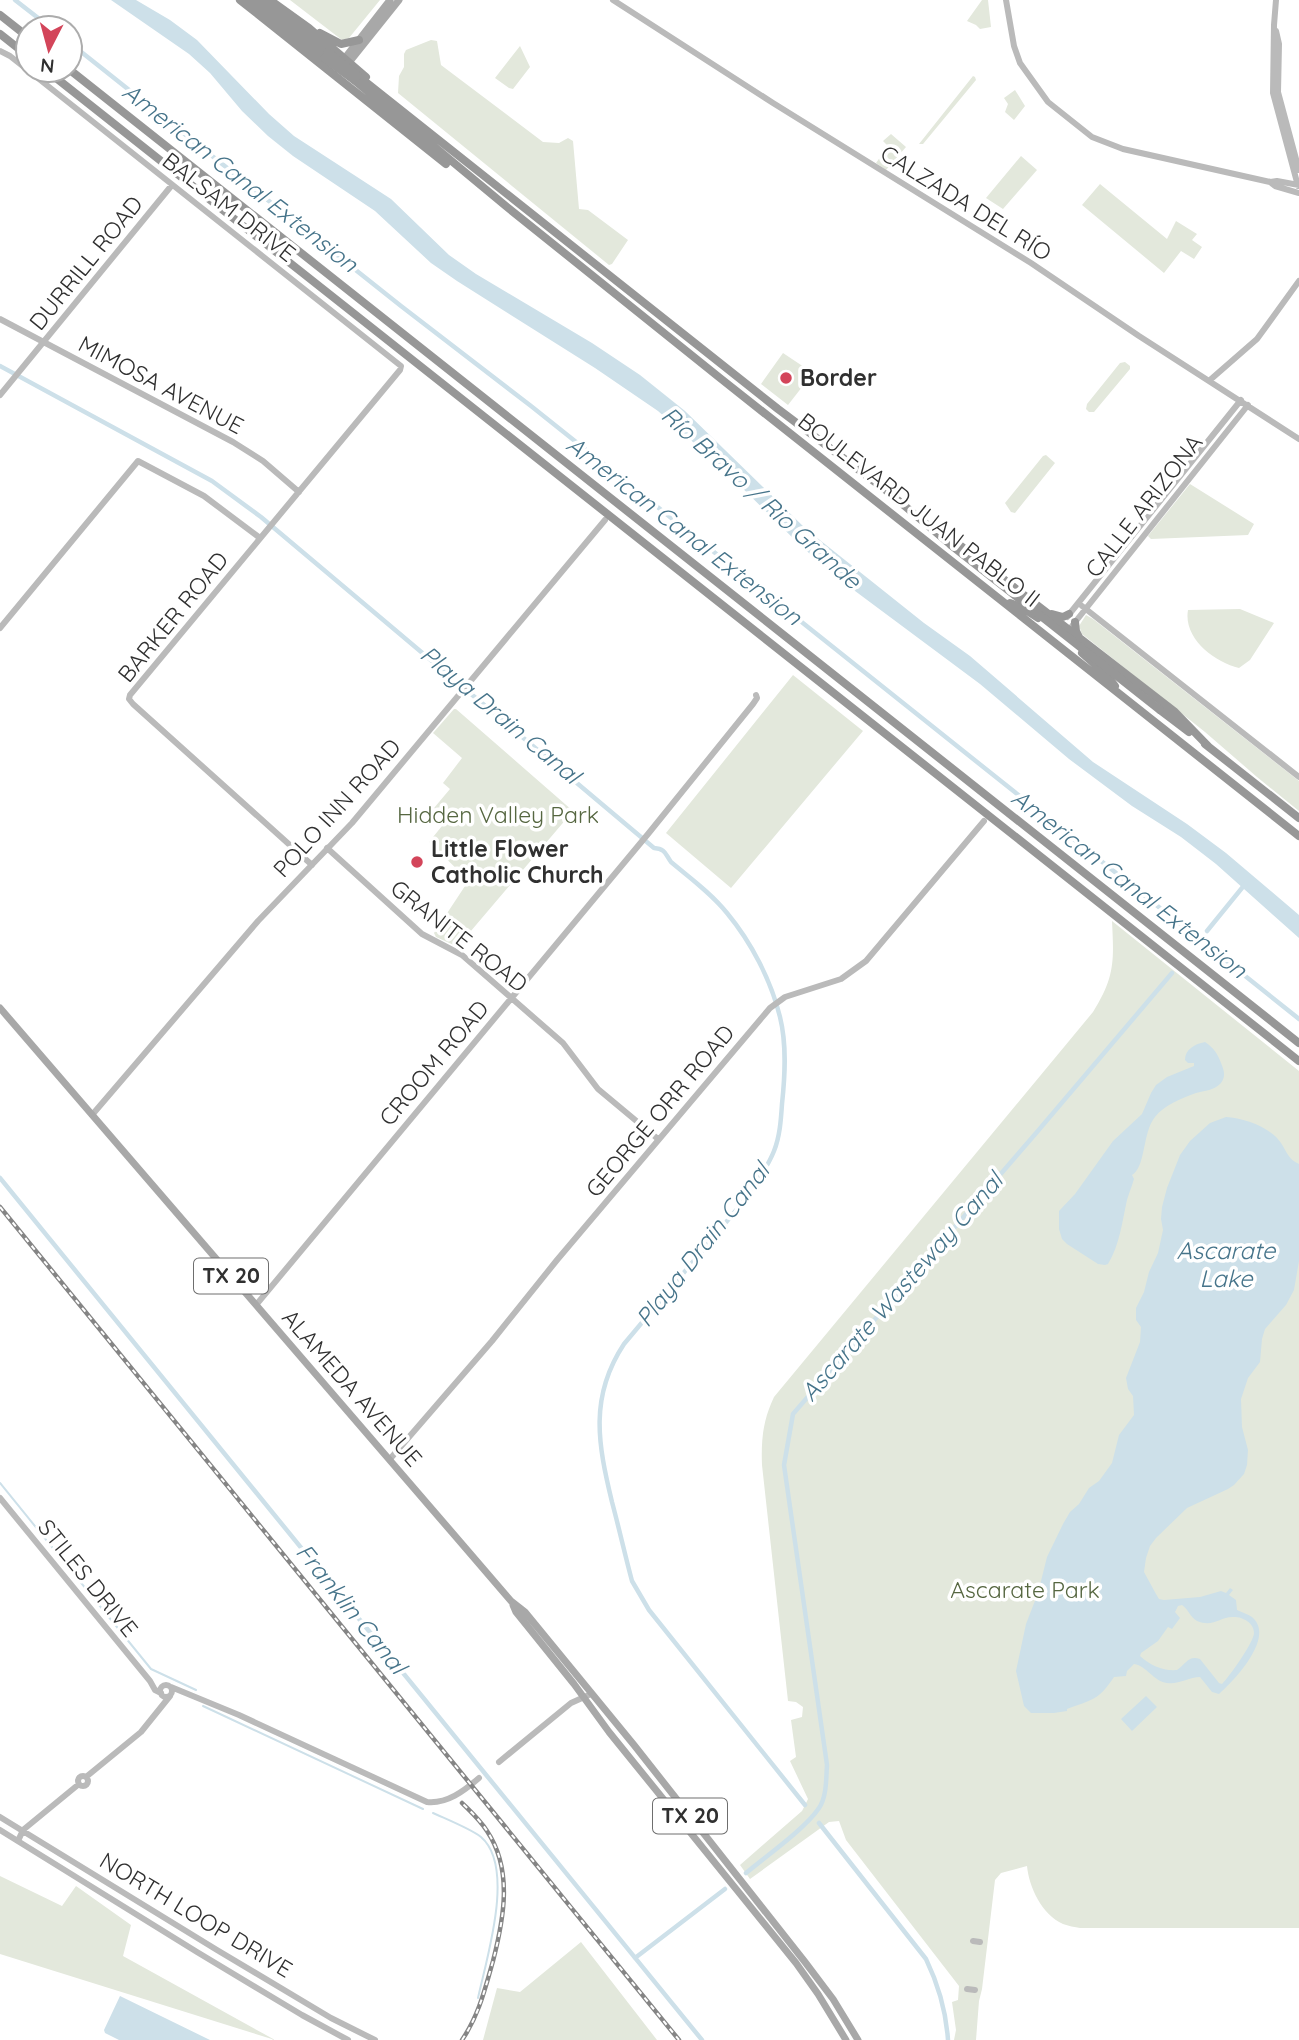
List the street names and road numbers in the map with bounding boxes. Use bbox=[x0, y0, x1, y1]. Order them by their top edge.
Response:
street label: CALZADA DEL RÍO bbox=[875, 138, 1057, 267]
street label: BALSAM DRIVE bbox=[157, 146, 302, 268]
street label: DURRILL ROAD bbox=[23, 190, 149, 336]
street label: MIMOSA AVENUE bbox=[74, 329, 249, 440]
street label: BOULEVARD JUAN PABLO II bbox=[792, 406, 1046, 613]
street label: CALLE ARIZONA bbox=[1079, 428, 1209, 583]
street label: BARKER ROAD bbox=[111, 546, 234, 688]
street label: POLO INN ROAD bbox=[267, 732, 407, 883]
street label: GRANITE ROAD bbox=[385, 873, 534, 998]
street label: CROOM ROAD bbox=[373, 994, 494, 1131]
street label: GEORGE ORR ROAD bbox=[579, 1019, 740, 1203]
road number: TX 20 bbox=[194, 1258, 268, 1294]
street label: ALAMEDA AVENUE bbox=[276, 1303, 429, 1472]
street label: STILES DRIVE bbox=[32, 1513, 145, 1642]
road number: TX 20 bbox=[653, 1798, 727, 1834]
street label: NORTH LOOP DRIVE bbox=[95, 1846, 298, 1984]

